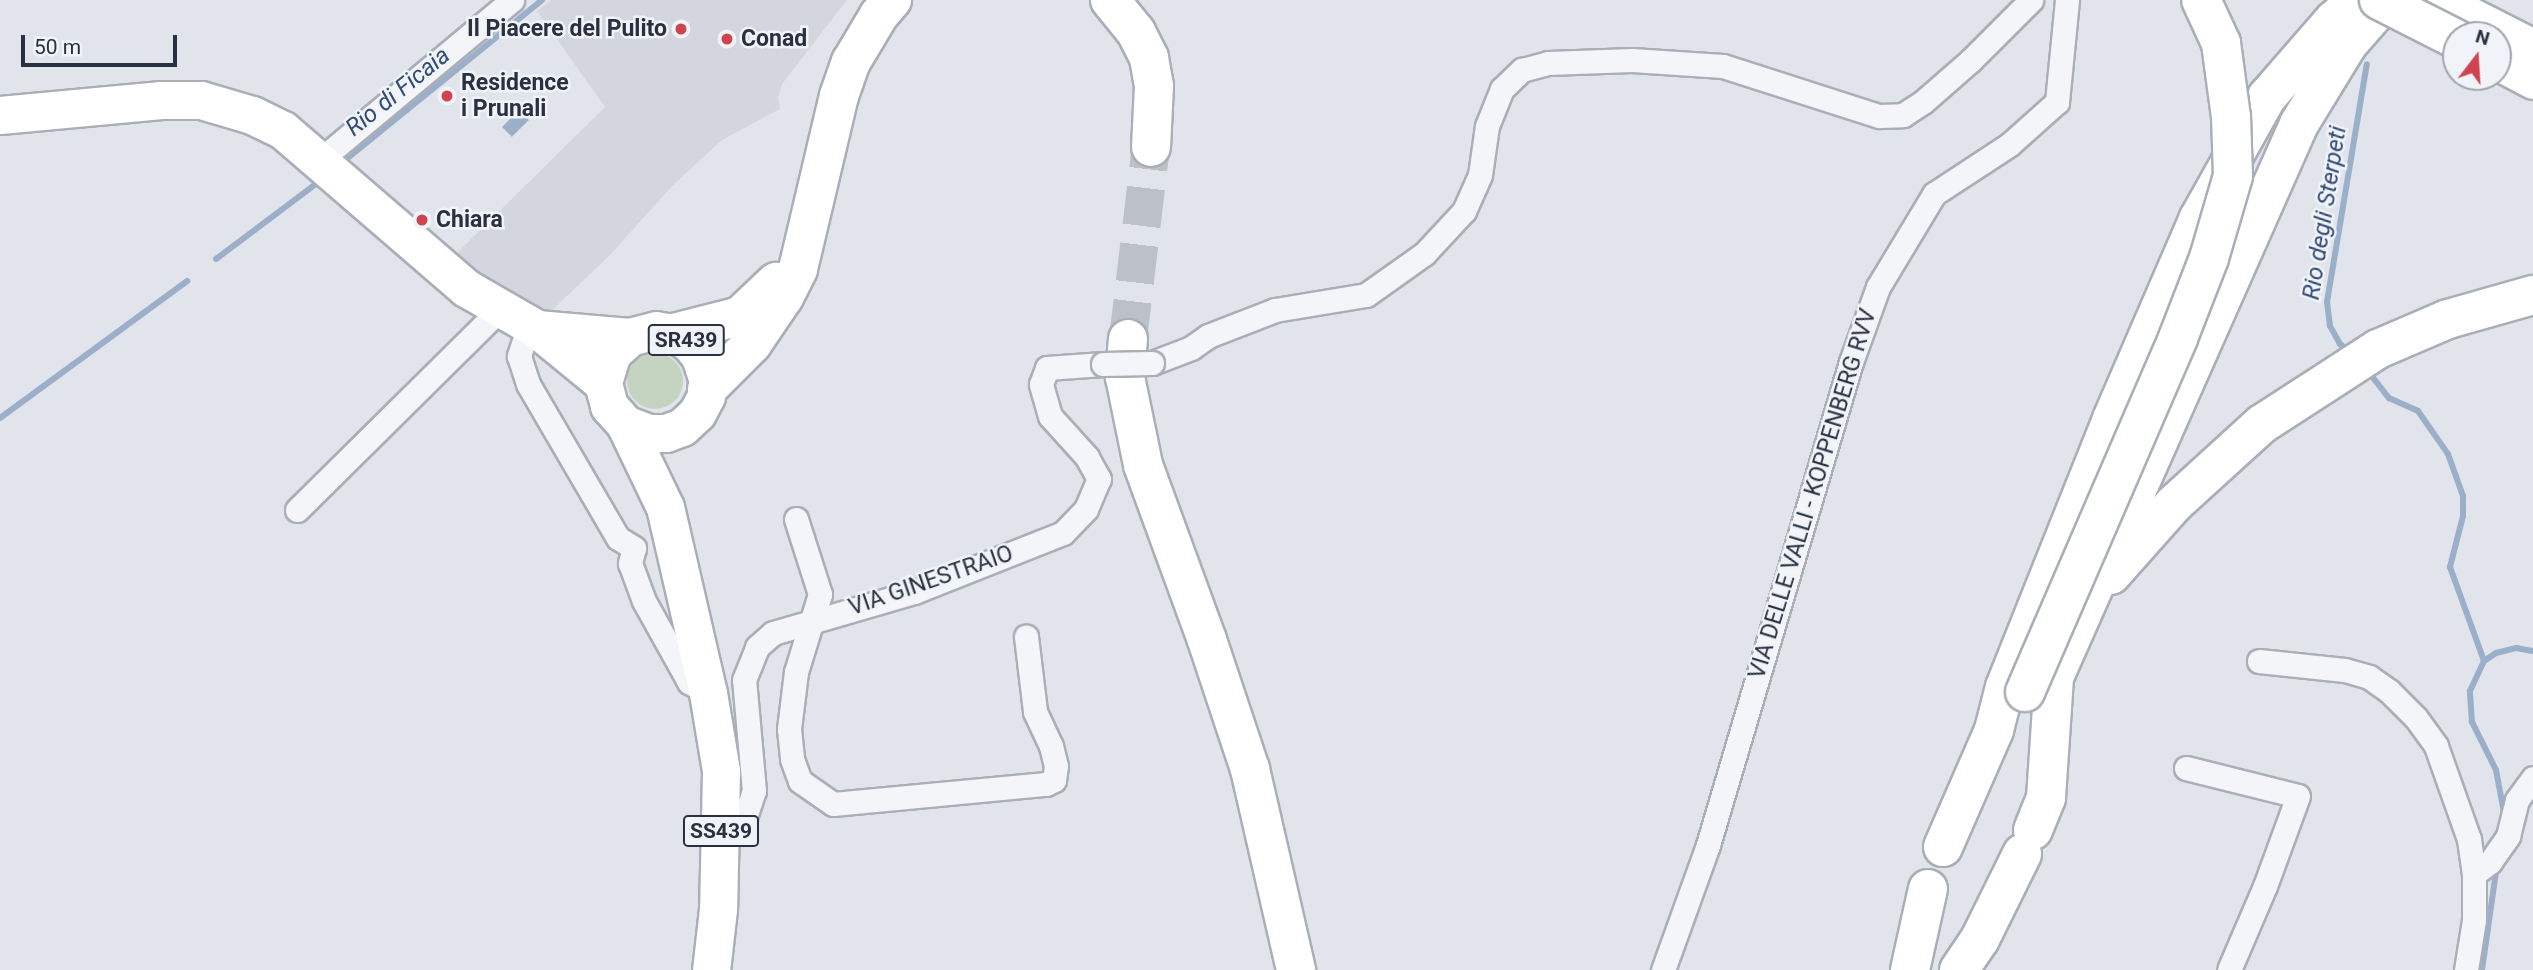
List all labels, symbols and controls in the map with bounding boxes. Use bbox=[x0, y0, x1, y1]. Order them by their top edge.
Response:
place label: Il Piacere del Pulito bbox=[467, 15, 667, 43]
scale bar bbox=[24, 21, 180, 65]
marker: Il Piacere del Pulito bbox=[673, 21, 689, 37]
north arrow bbox=[2442, 21, 2512, 91]
text: N bbox=[2473, 24, 2492, 50]
place label: Conad bbox=[741, 25, 807, 53]
marker: Conad bbox=[719, 31, 735, 47]
text: 50 m bbox=[34, 35, 81, 59]
water label: Rio di Ficaia bbox=[340, 41, 456, 143]
place label: Residence i Prunali bbox=[461, 69, 569, 123]
marker: Residence i Prunali bbox=[439, 88, 455, 104]
water label: Rio degli Sterpeti bbox=[2297, 124, 2353, 302]
place label: Chiara bbox=[436, 206, 503, 234]
marker: Chiara bbox=[414, 212, 430, 228]
street label: VIA DELLE VALLI - KOPPENBERG RVV bbox=[1743, 306, 1883, 682]
road number: SR439 bbox=[648, 322, 724, 358]
street label: VIA GINESTRAIO bbox=[845, 540, 1017, 622]
road number: SS439 bbox=[682, 814, 760, 848]

